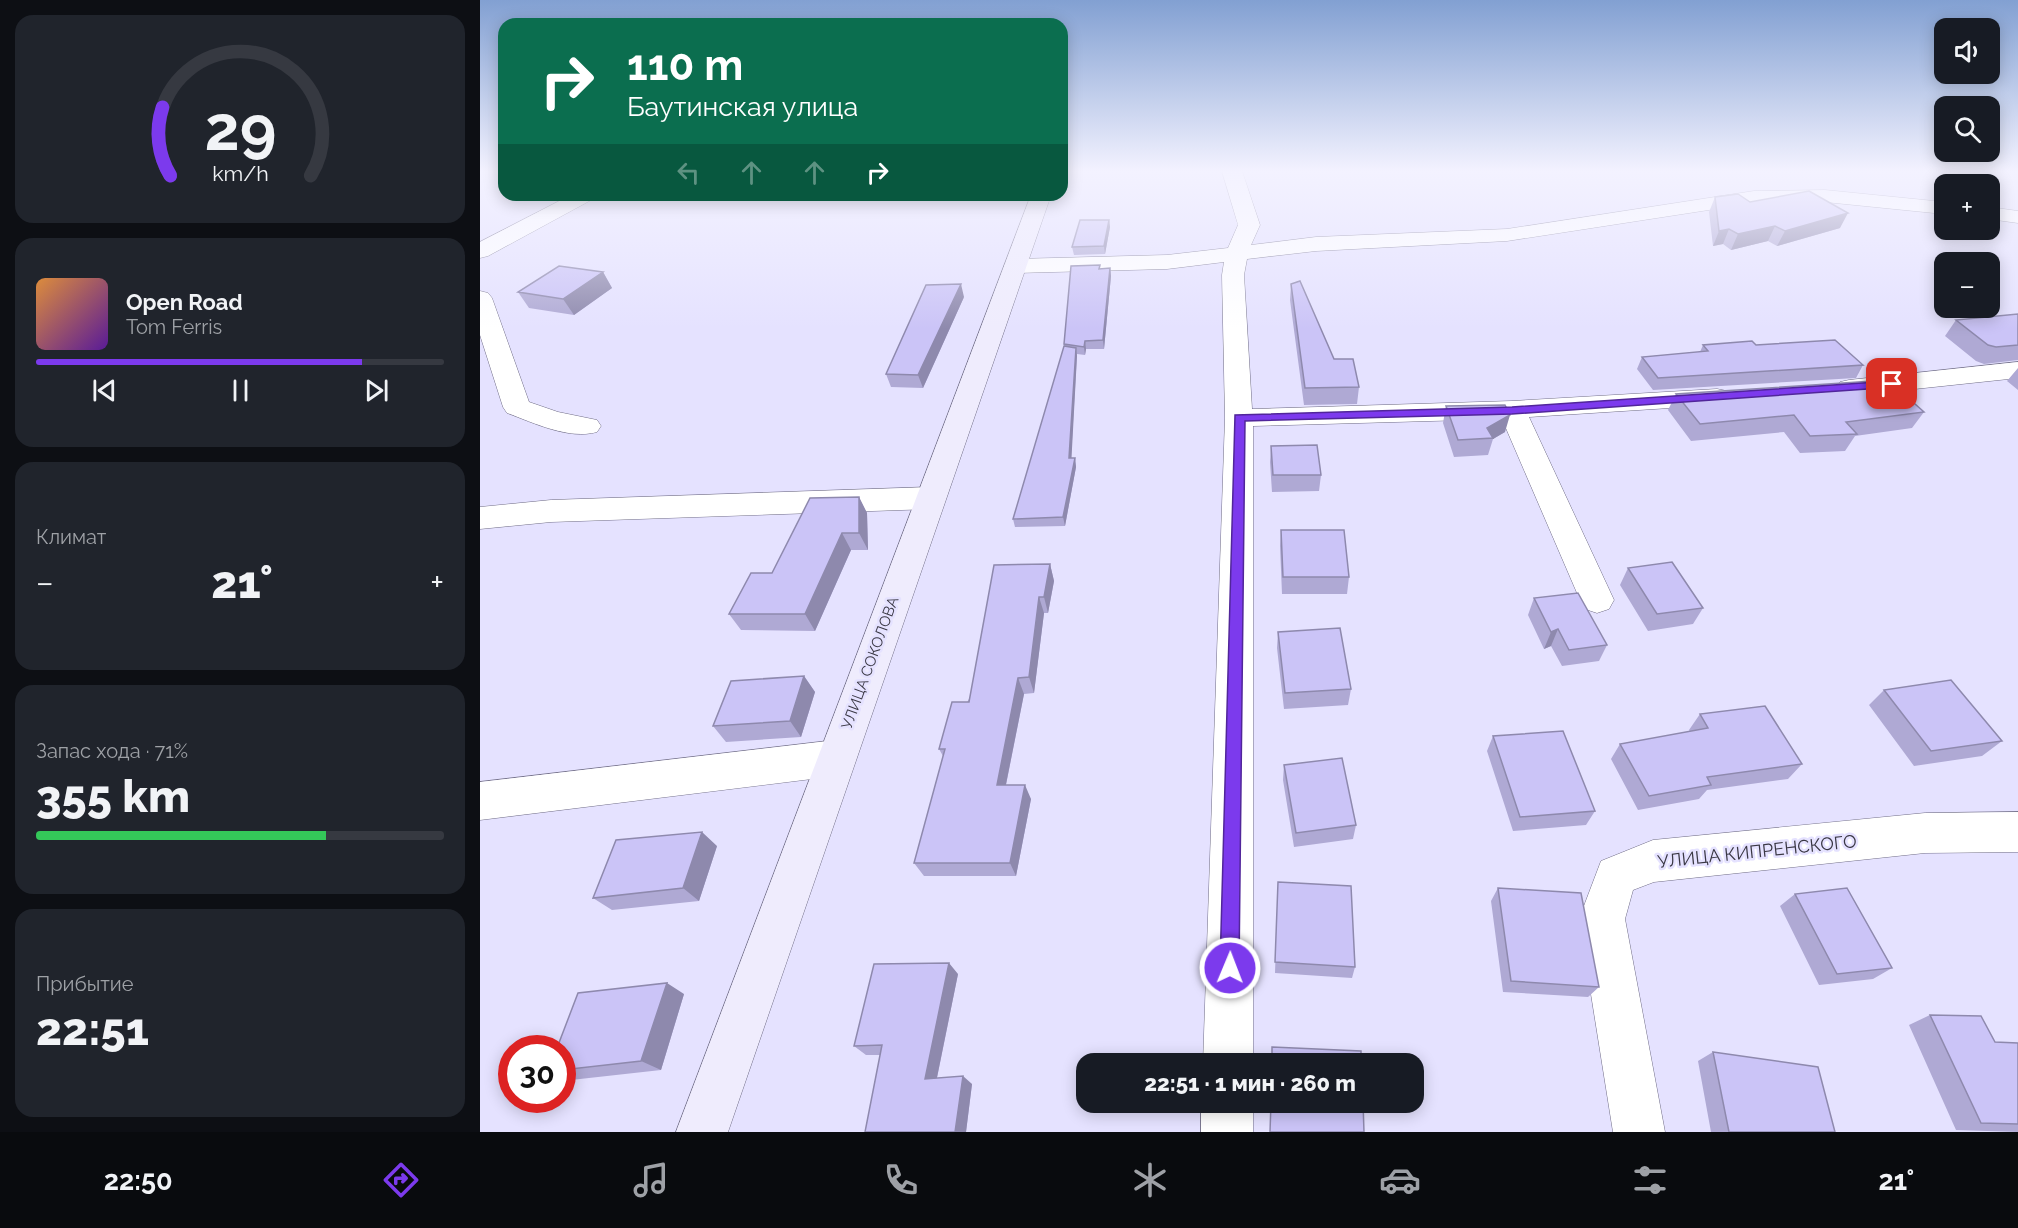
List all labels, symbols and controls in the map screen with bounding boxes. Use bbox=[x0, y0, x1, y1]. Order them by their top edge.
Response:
map controls bbox=[1934, 18, 2000, 318]
button: sound bbox=[1934, 18, 2000, 84]
text: 110 m bbox=[627, 41, 743, 90]
icon: right bbox=[528, 42, 606, 120]
text: 29 bbox=[204, 91, 276, 165]
text: Баутинская улица bbox=[627, 91, 858, 122]
button: search bbox=[1934, 96, 2000, 162]
icon: left bbox=[672, 156, 705, 189]
icon: ahead bbox=[735, 156, 768, 189]
icon: ahead bbox=[798, 156, 831, 189]
icon: right bbox=[861, 156, 894, 189]
text: km/h bbox=[212, 162, 268, 187]
button: + bbox=[1934, 174, 2000, 240]
button: − bbox=[1934, 252, 2000, 318]
text: Open Road bbox=[126, 289, 243, 315]
text: Tom Ferris bbox=[126, 315, 222, 339]
pin bbox=[1866, 358, 1917, 409]
icon: arrive bbox=[1875, 367, 1908, 400]
icon: previous bbox=[88, 374, 121, 407]
icon: pause bbox=[224, 374, 257, 407]
icon: next bbox=[360, 374, 393, 407]
text: Климат bbox=[36, 525, 106, 549]
text: 21° bbox=[211, 556, 273, 609]
text: − bbox=[36, 563, 54, 602]
text: + bbox=[430, 563, 444, 602]
street label: УЛИЦА СОКОЛОВА bbox=[838, 594, 902, 732]
text: Запас хода · 71% bbox=[36, 739, 188, 763]
text: 355 km bbox=[36, 770, 190, 823]
street label: УЛИЦА КИПРЕНСКОГО bbox=[1656, 830, 1858, 872]
position arrow bbox=[1198, 936, 1262, 1000]
text: Прибытие bbox=[36, 972, 133, 996]
text: 22:51 bbox=[36, 1003, 149, 1056]
speed limit sign: 30 bbox=[498, 1035, 576, 1113]
text: 22:51 · 1 мин · 260 m bbox=[1144, 1070, 1356, 1096]
icon: directions bbox=[380, 1159, 422, 1201]
icon: music bbox=[630, 1159, 672, 1201]
icon: phone bbox=[880, 1159, 922, 1201]
icon: climate bbox=[1129, 1159, 1171, 1201]
icon: car bbox=[1379, 1159, 1421, 1201]
icon: filters bbox=[1629, 1159, 1671, 1201]
text: 22:50 bbox=[104, 1165, 173, 1196]
text: 21° bbox=[1878, 1165, 1914, 1196]

